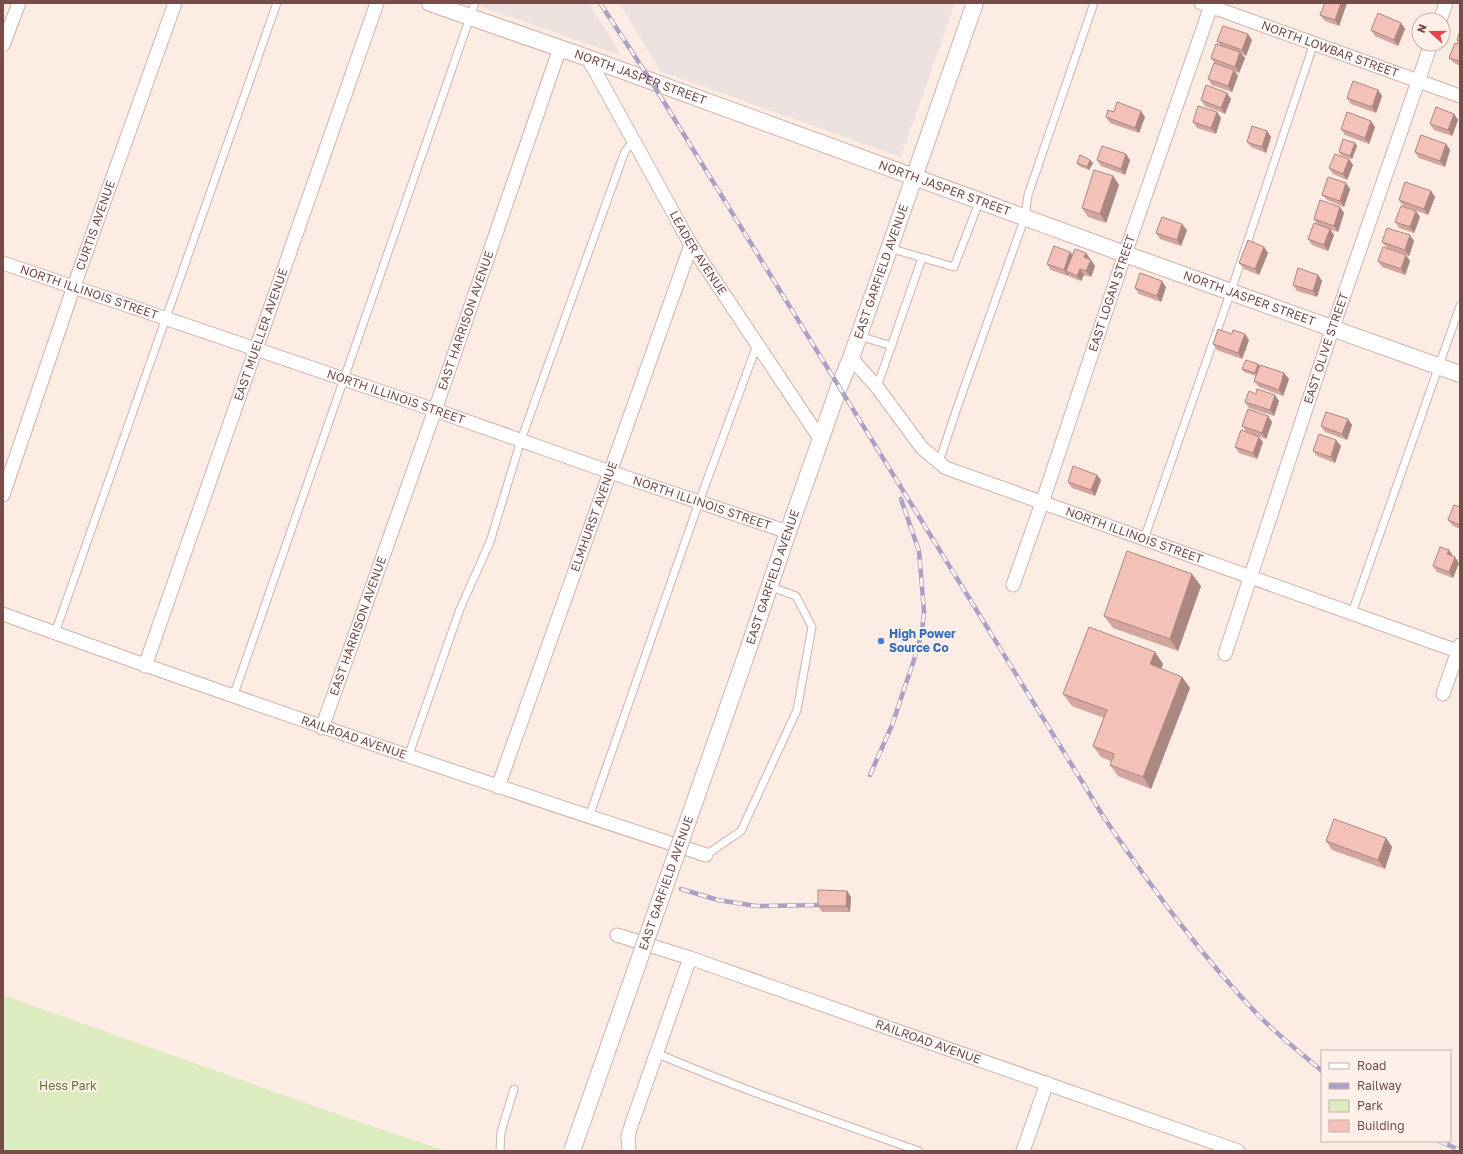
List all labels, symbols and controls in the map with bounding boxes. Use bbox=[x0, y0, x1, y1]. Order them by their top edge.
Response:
north arrow bbox=[1411, 12, 1451, 52]
street label: NORTH LOWBAR STREET bbox=[1259, 17, 1401, 81]
text: N bbox=[1414, 22, 1429, 34]
street label: NORTH JASPER STREET bbox=[572, 46, 709, 108]
street label: NORTH JASPER STREET bbox=[877, 157, 1013, 219]
street label: CURTIS AVENUE bbox=[72, 178, 118, 272]
street label: EAST GARFIELD AVENUE bbox=[850, 202, 911, 341]
street label: LEADER AVENUE bbox=[667, 208, 730, 298]
street label: EAST LOGAN STREET bbox=[1085, 232, 1138, 354]
street label: EAST HARRISON AVENUE bbox=[434, 249, 496, 392]
street label: NORTH ILLINOIS STREET bbox=[18, 261, 161, 322]
street label: EAST MUELLER AVENUE bbox=[230, 266, 291, 403]
street label: NORTH JASPER STREET bbox=[1181, 267, 1318, 329]
street label: EAST OLIVE STREET bbox=[1300, 290, 1352, 406]
street label: NORTH ILLINOIS STREET bbox=[325, 366, 467, 427]
street label: ELMHURST AVENUE bbox=[567, 459, 620, 574]
street label: NORTH ILLINOIS STREET bbox=[631, 472, 774, 533]
street label: NORTH ILLINOIS STREET bbox=[1064, 503, 1206, 567]
street label: EAST GARFIELD AVENUE bbox=[742, 507, 802, 646]
street label: EAST HARRISON AVENUE bbox=[326, 554, 389, 698]
place label: High Power Source Co bbox=[889, 626, 956, 655]
marker: High Power Source Co bbox=[876, 636, 886, 646]
street label: RAILROAD AVENUE bbox=[299, 712, 409, 762]
street label: EAST GARFIELD AVENUE bbox=[635, 814, 696, 952]
street label: RAILROAD AVENUE bbox=[874, 1016, 983, 1067]
legend bbox=[1321, 1050, 1451, 1142]
text: Road bbox=[1357, 1058, 1386, 1073]
park label: Hess Park bbox=[39, 1078, 97, 1093]
text: Railway bbox=[1357, 1078, 1402, 1093]
text: Park bbox=[1357, 1098, 1383, 1113]
text: Building bbox=[1357, 1118, 1405, 1133]

